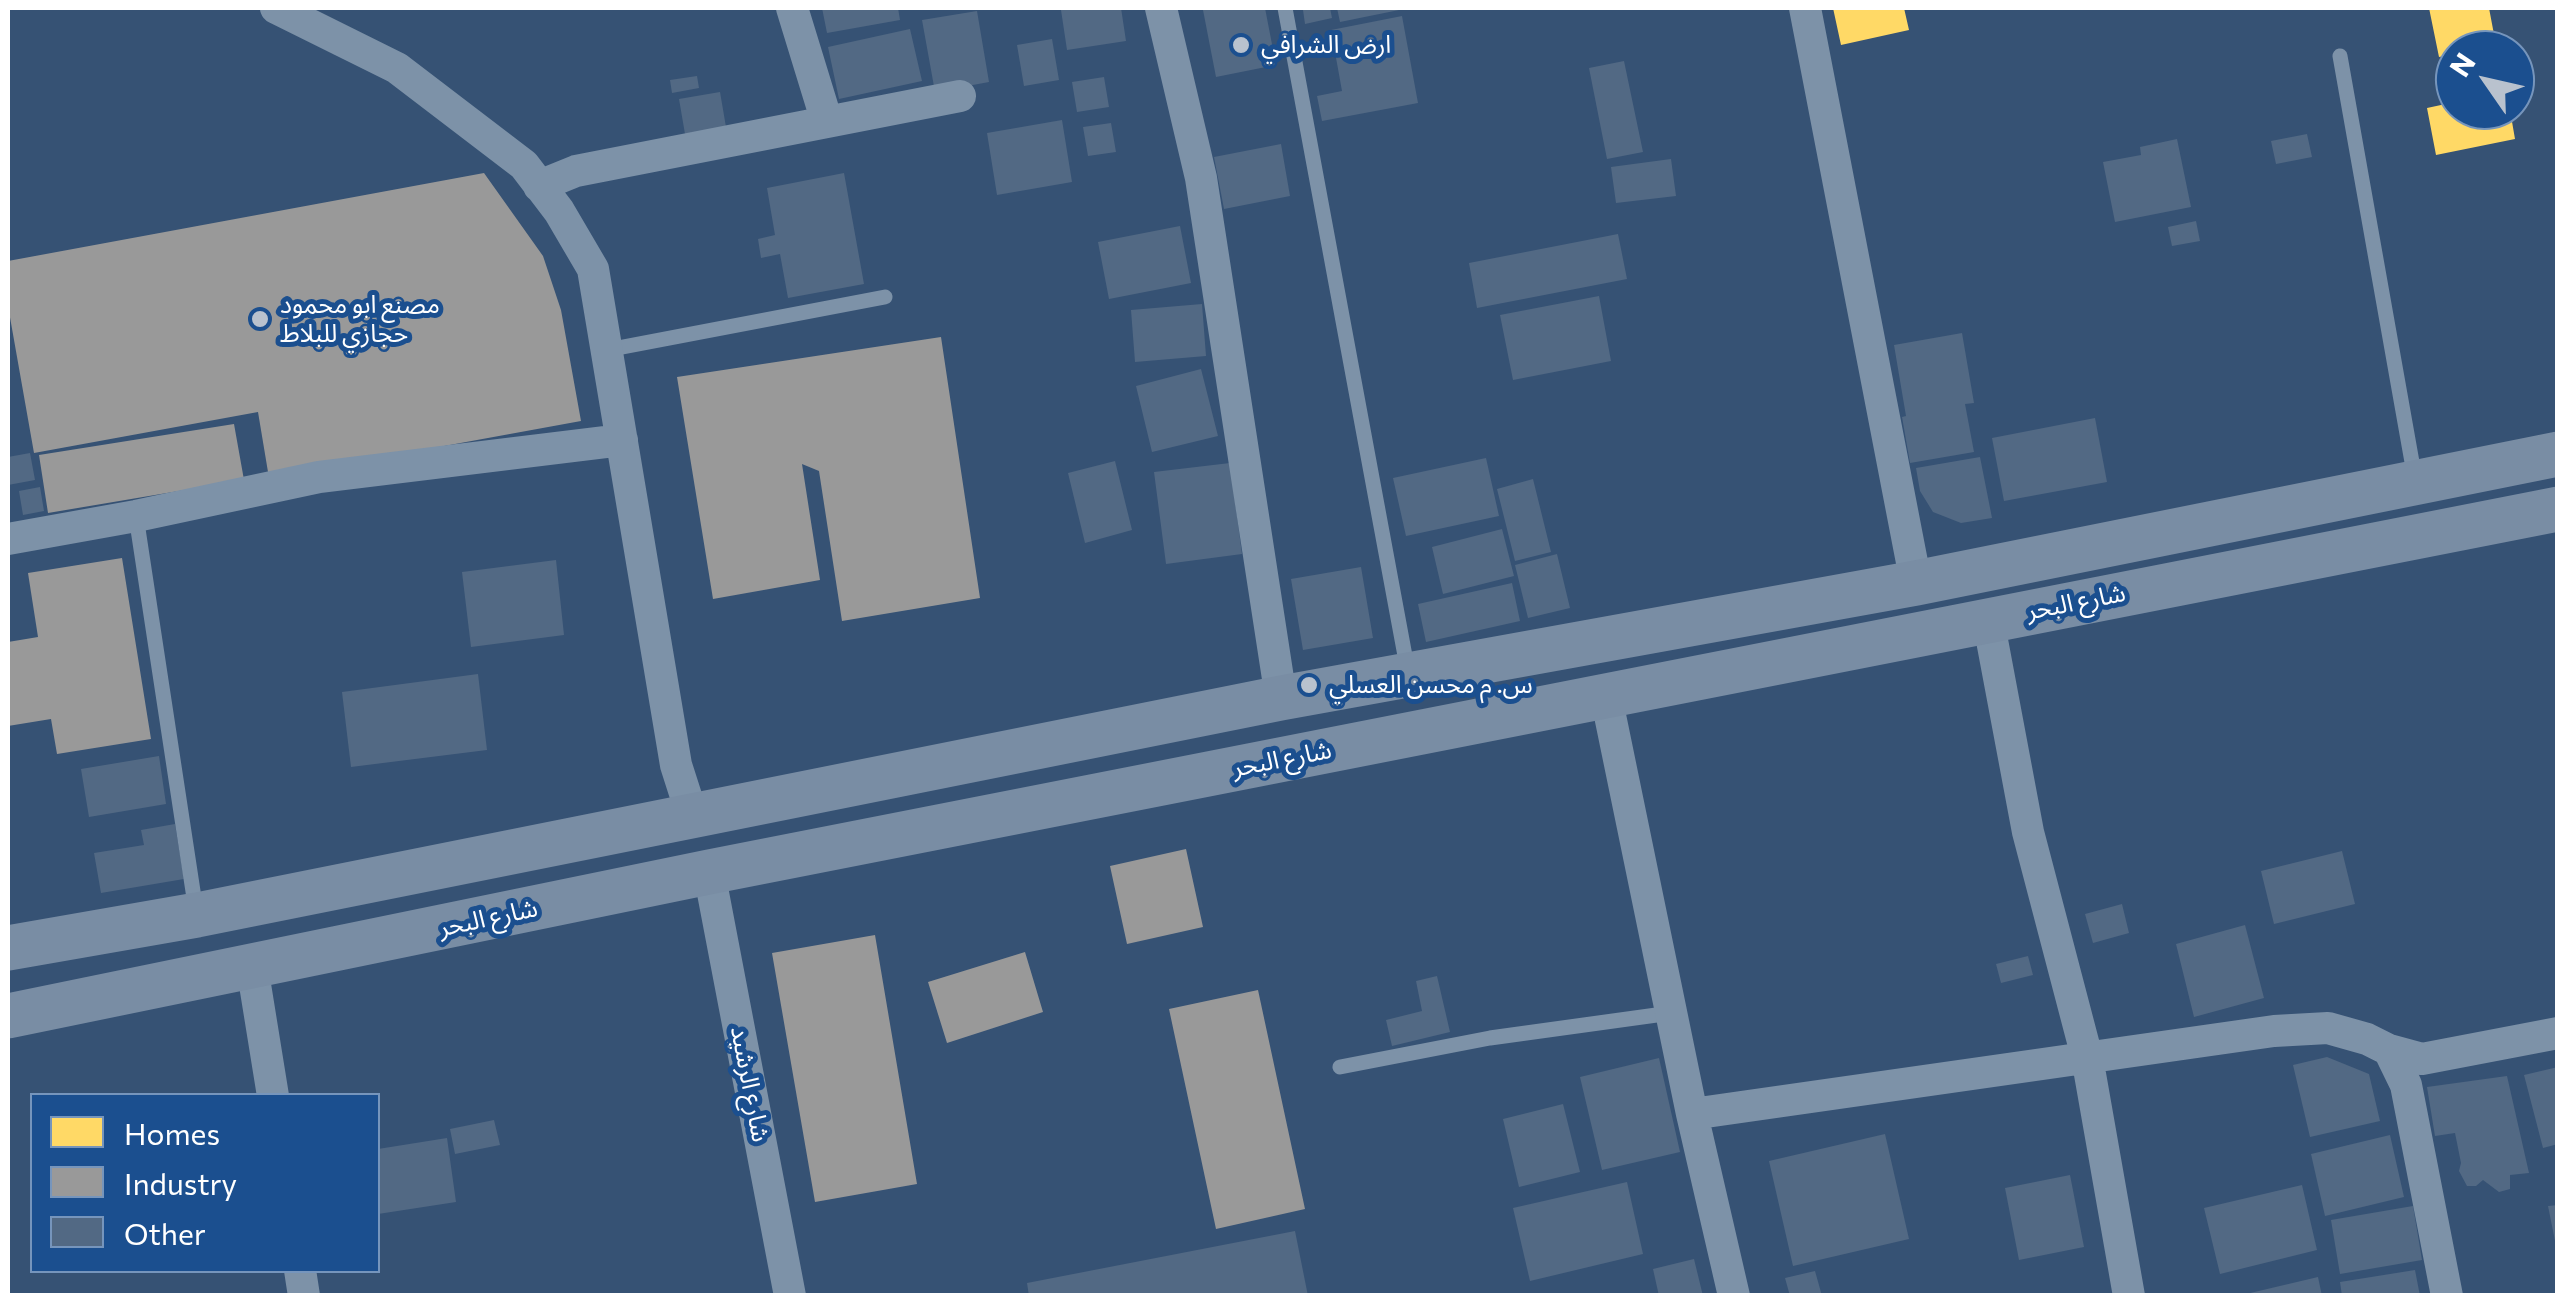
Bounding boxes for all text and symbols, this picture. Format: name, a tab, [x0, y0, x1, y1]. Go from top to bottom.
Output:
place label: ارض الشرافي	[1261, 30, 1391, 60]
north arrow	[2435, 30, 2535, 130]
marker: ارض الشرافي	[1230, 34, 1252, 56]
text: N	[2442, 46, 2482, 83]
place label: مصنع ابو محمود حجازي للبلاط	[280, 290, 440, 349]
marker: مصنع ابو محمود حجازي للبلاط	[249, 308, 271, 330]
street label: شارع البحر	[2024, 578, 2128, 626]
place label: س. م محسن العسلي	[1329, 670, 1533, 700]
marker: س. م محسن العسلي	[1298, 674, 1320, 696]
street label: شارع البحر	[1230, 735, 1334, 783]
street label: شارع البحر	[436, 893, 540, 943]
street label: شارع الرشيد	[724, 1024, 776, 1144]
legend	[30, 1093, 380, 1273]
text: Homes	[124, 1114, 220, 1151]
text: Industry	[124, 1164, 237, 1201]
text: Other	[124, 1214, 206, 1251]

